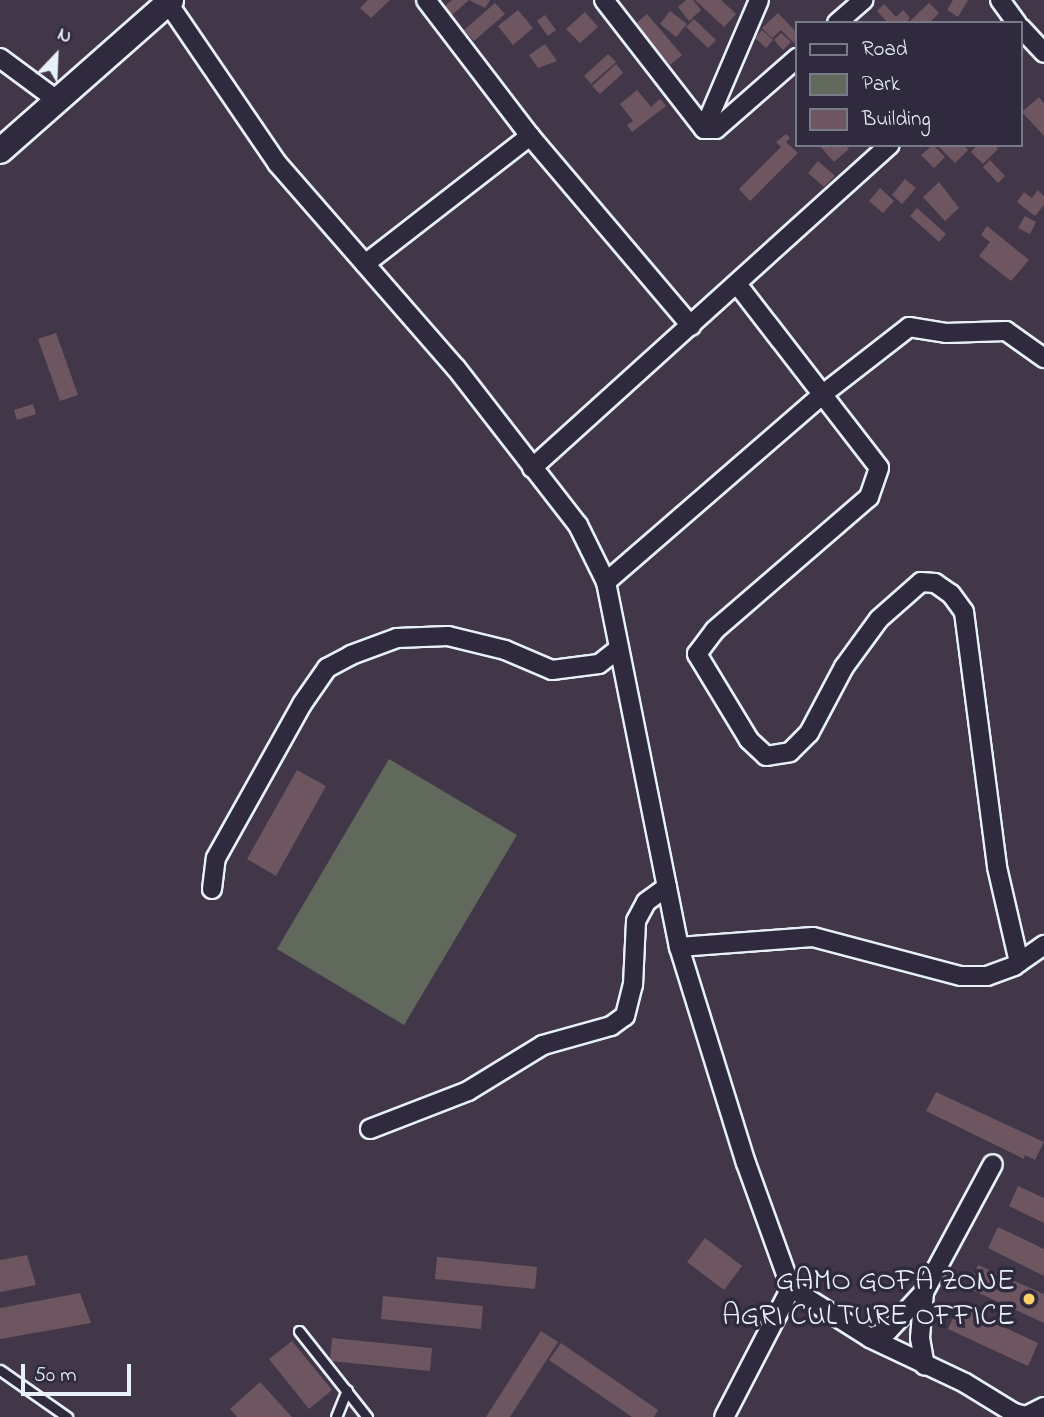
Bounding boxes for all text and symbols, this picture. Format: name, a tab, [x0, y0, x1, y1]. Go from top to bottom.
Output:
north arrow	[21, 21, 91, 91]
text: N	[53, 21, 76, 51]
legend	[796, 21, 1023, 147]
text: Road	[862, 35, 908, 65]
text: Park	[862, 70, 900, 100]
text: Building	[862, 105, 931, 135]
place label: GAMO GOFA ZONE AGRI CULTURE OFFICE	[722, 1264, 1015, 1334]
marker: GAMO GOFA ZONE AGRI CULTURE OFFICE	[1021, 1291, 1037, 1307]
scale bar	[24, 1350, 135, 1394]
text: 50 m	[34, 1361, 77, 1391]

